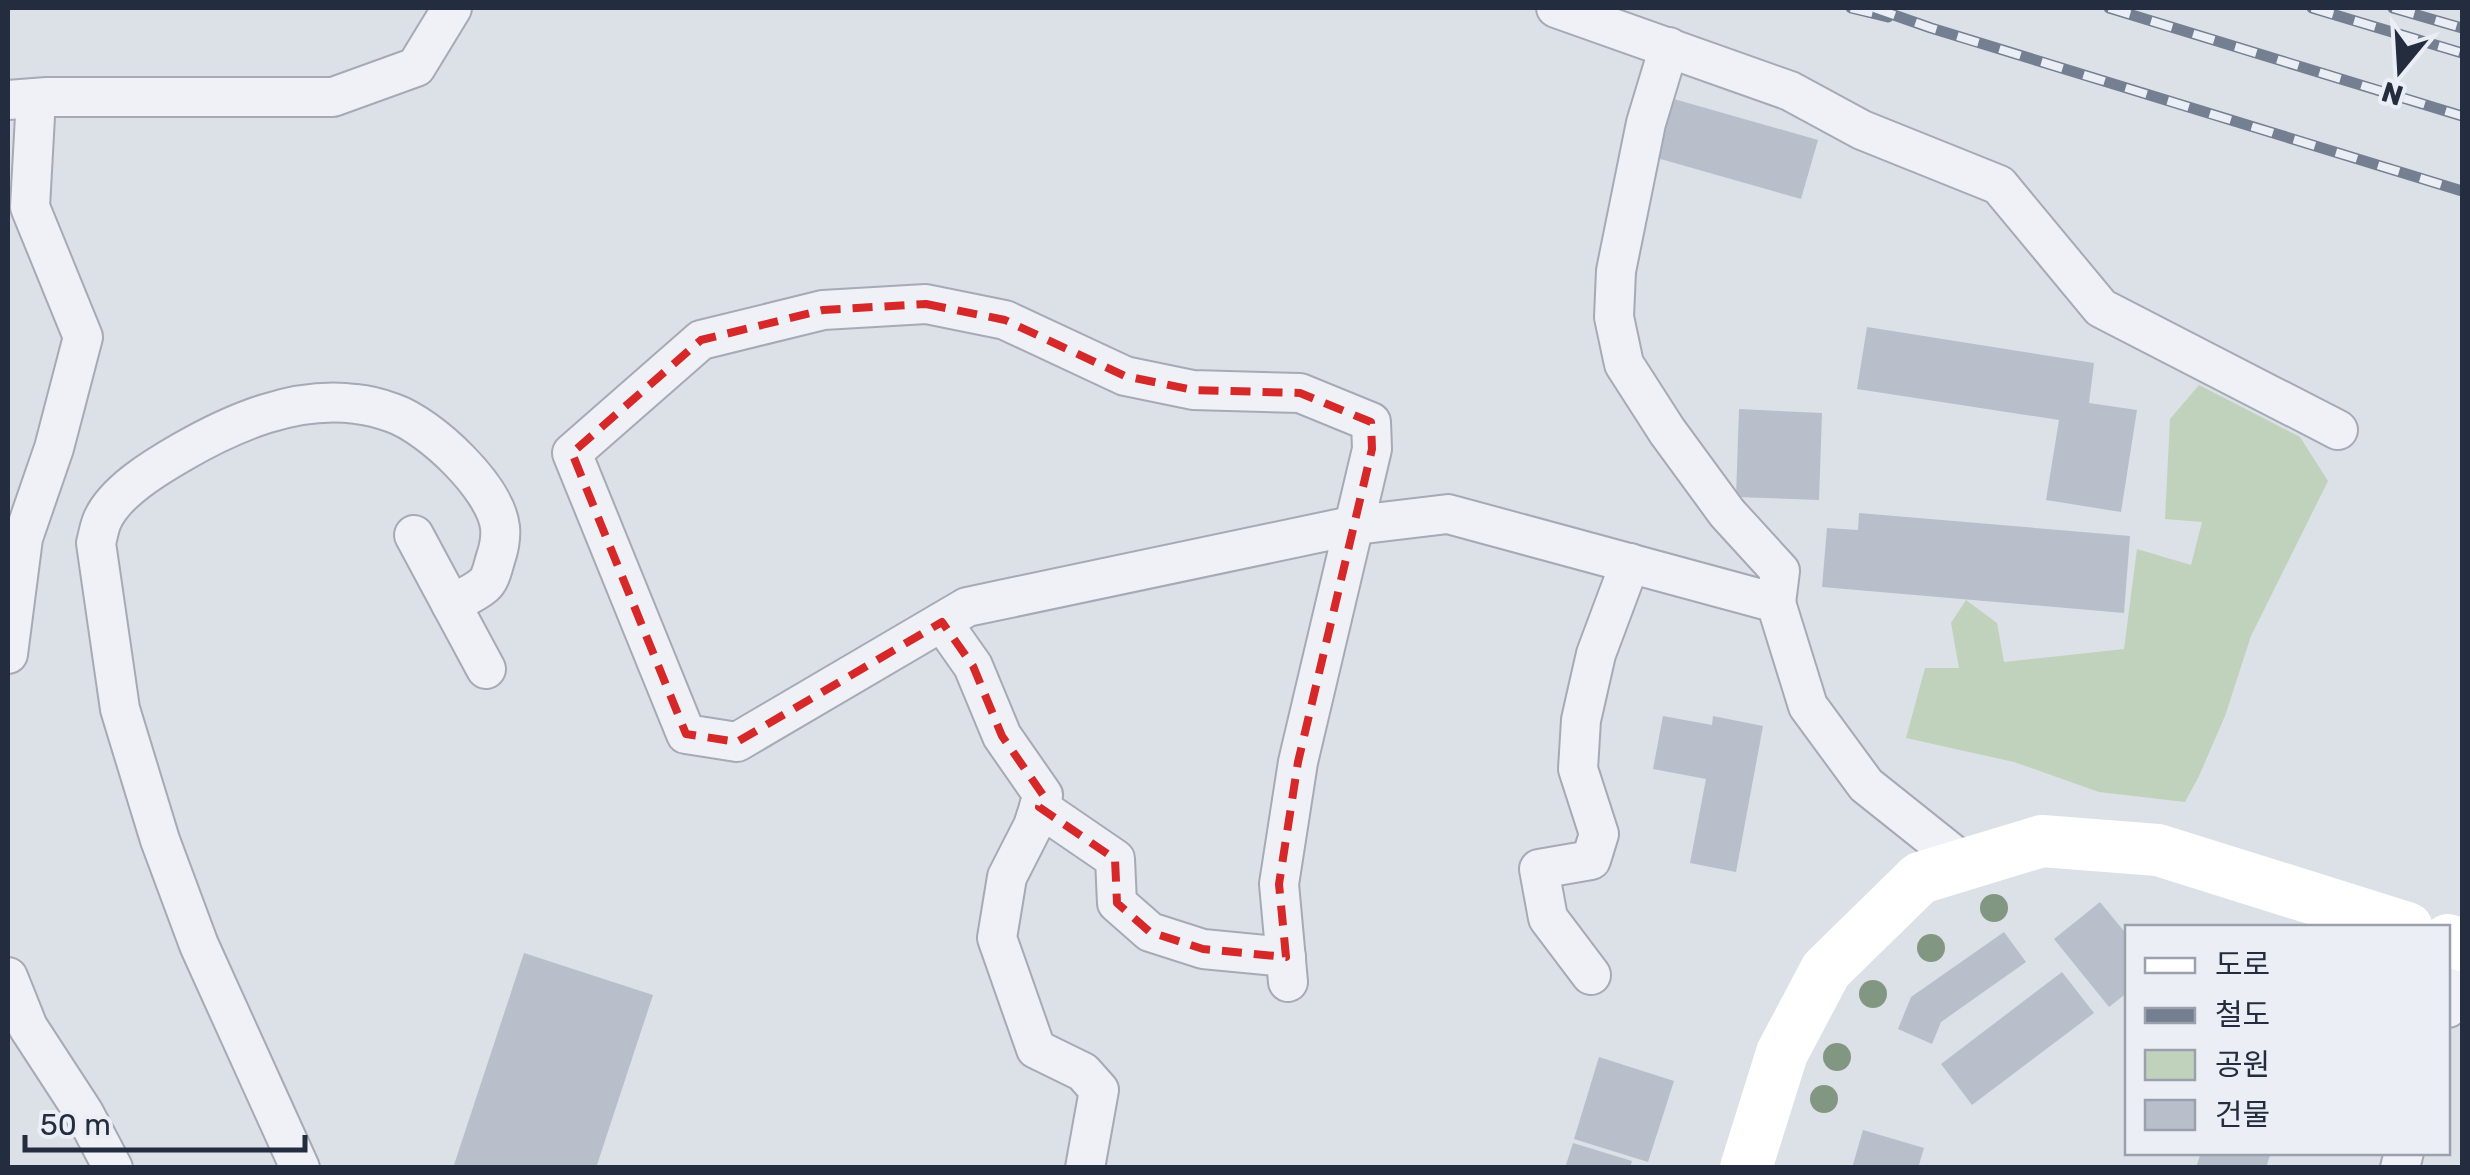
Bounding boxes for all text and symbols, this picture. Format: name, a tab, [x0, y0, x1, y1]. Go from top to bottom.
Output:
north arrow	[2350, 20, 2450, 120]
text: N	[2378, 74, 2407, 112]
legend	[2125, 925, 2450, 1155]
text: 도로	[2215, 947, 2270, 983]
text: 철도	[2215, 997, 2270, 1033]
text: 공원	[2215, 1047, 2270, 1083]
scale bar	[25, 1090, 305, 1152]
text: 건물	[2215, 1097, 2270, 1133]
text: 50 m	[40, 1107, 111, 1143]

